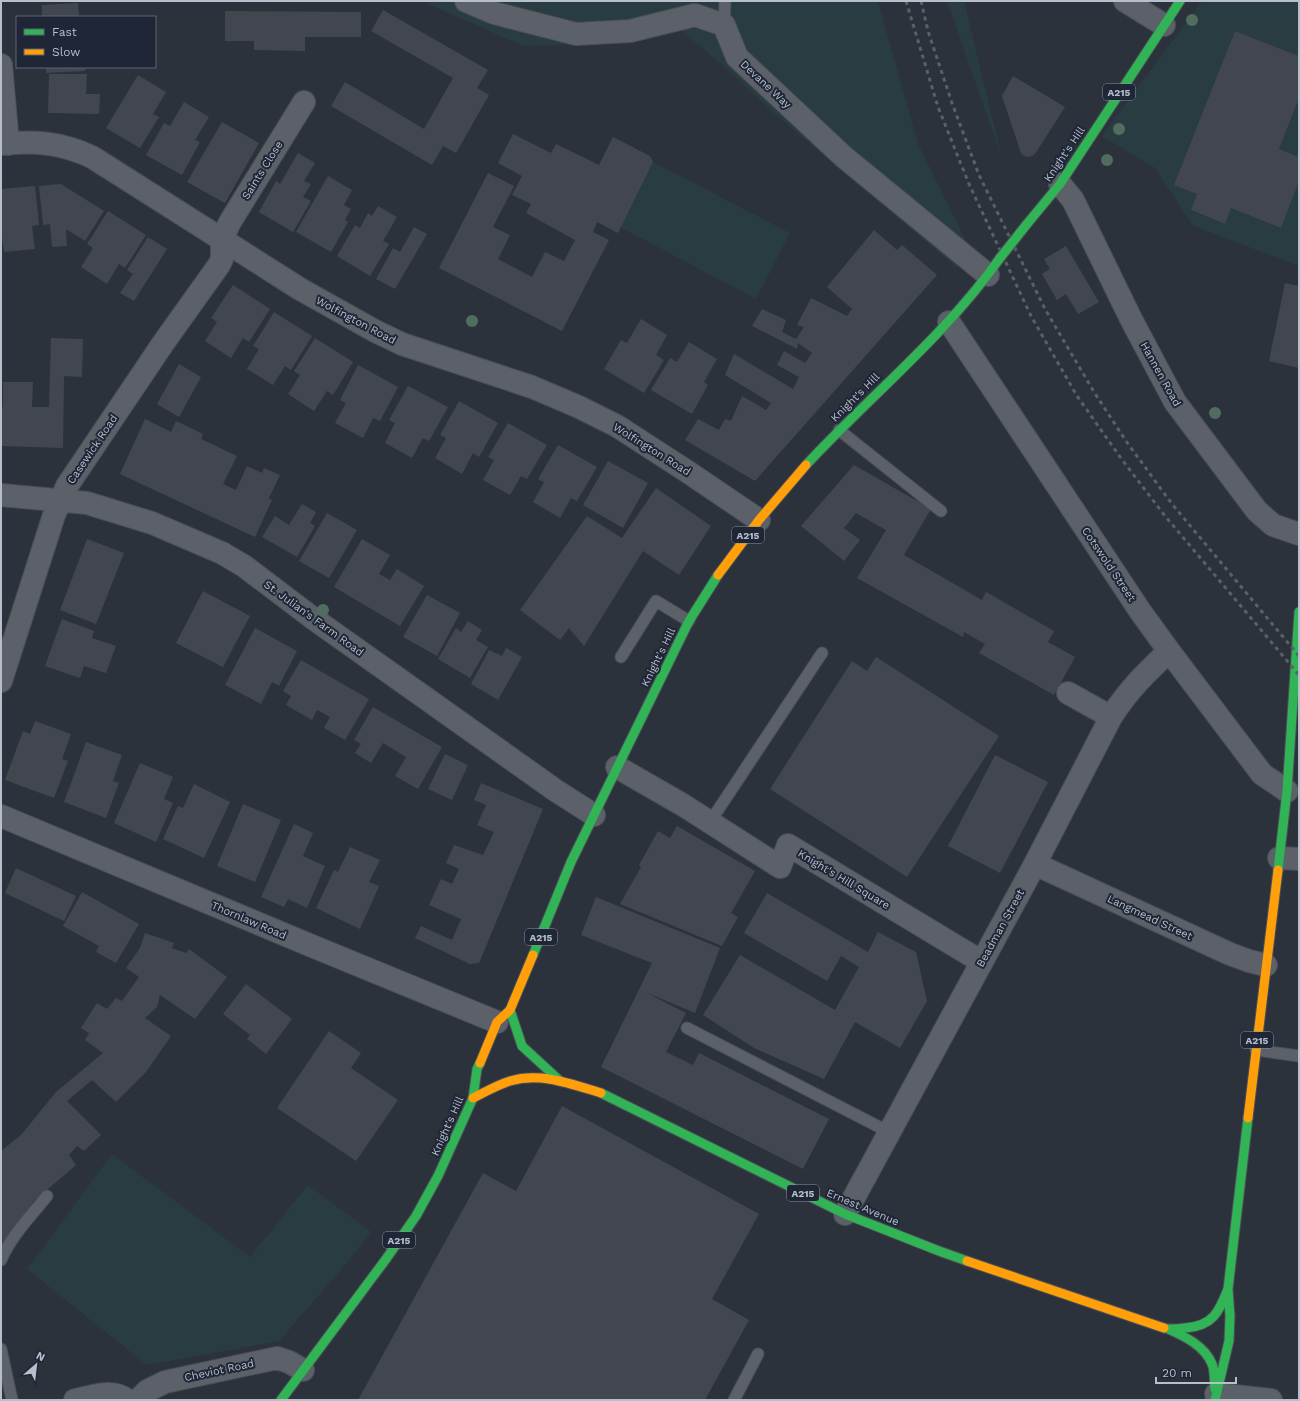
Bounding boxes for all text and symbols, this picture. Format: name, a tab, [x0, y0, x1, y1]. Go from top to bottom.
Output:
legend	[16, 16, 156, 68]
text: Fast	[52, 25, 77, 39]
text: Slow	[52, 45, 80, 59]
street label: Devane Way	[738, 58, 794, 111]
road number: A215	[1103, 84, 1135, 100]
street label: Knight's Hill	[1041, 124, 1088, 184]
street label: Saints Close	[239, 139, 286, 202]
street label: Wolfington Road	[314, 294, 398, 347]
street label: Hannen Road	[1138, 340, 1184, 409]
street label: Knight's Hill	[828, 370, 883, 425]
street label: Casewick Road	[64, 412, 120, 486]
street label: Wolfington Road	[611, 420, 693, 478]
street label: Cotswold Street	[1079, 525, 1138, 604]
road number: A215	[732, 527, 764, 543]
street label: St. Julian's Farm Road	[261, 578, 366, 659]
street label: Knight's Hill	[639, 625, 679, 689]
street label: Knight's Hill Square	[795, 847, 892, 912]
street label: Beadman Street	[974, 887, 1027, 969]
street label: Langmead Street	[1105, 892, 1195, 943]
street label: Thornlaw Road	[209, 899, 288, 942]
road number: A215	[525, 929, 557, 945]
road number: A215	[1241, 1032, 1273, 1048]
street label: Knight's Hill	[429, 1094, 467, 1158]
road number: A215	[787, 1185, 819, 1201]
street label: Ernest Avenue	[825, 1186, 901, 1229]
road number: A215	[383, 1232, 415, 1248]
north arrow	[16, 1345, 56, 1385]
text: N	[34, 1349, 47, 1364]
street label: Cheviot Road	[183, 1357, 255, 1384]
scale bar	[1156, 1359, 1236, 1385]
text: 20 m	[1162, 1366, 1192, 1380]

